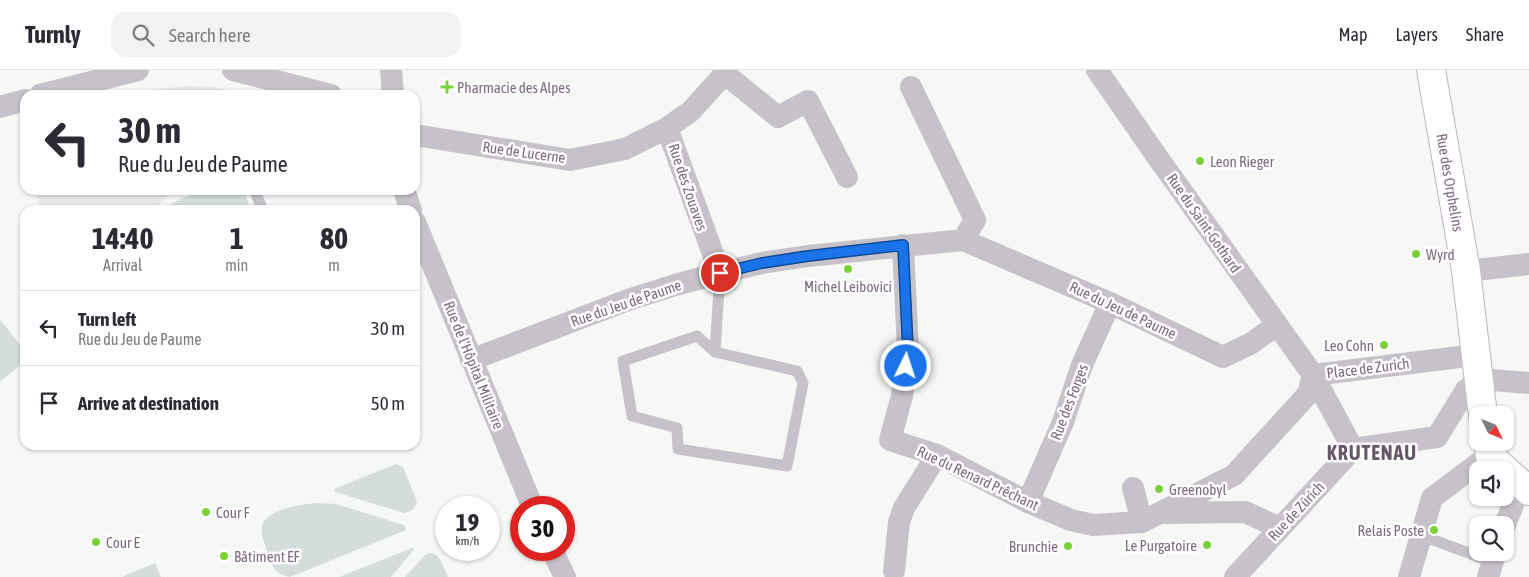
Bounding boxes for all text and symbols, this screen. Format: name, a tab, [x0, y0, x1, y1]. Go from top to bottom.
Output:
search box	[111, 12, 461, 57]
text: Turnly	[25, 21, 81, 48]
icon: search	[129, 21, 157, 49]
text: Search here	[169, 24, 251, 46]
text: Map	[1338, 24, 1367, 45]
text: Layers	[1395, 24, 1438, 45]
text: Share	[1466, 24, 1504, 45]
place label: Pharmacie des Alpes	[457, 79, 570, 96]
marker: Pharmacie des Alpes	[441, 81, 453, 93]
icon: left	[35, 110, 100, 175]
text: 30 m	[118, 110, 181, 150]
street label: Rue des Orphelins	[1434, 132, 1467, 233]
street label: Rue de Lucerne	[481, 138, 567, 166]
street label: Rue des Zouaves	[665, 141, 711, 233]
text: Rue du Jeu de Paume	[118, 151, 288, 177]
place label: Leon Rieger	[1210, 153, 1275, 170]
marker: Leon Rieger	[1194, 155, 1206, 167]
street label: Rue du Saint-Gothard	[1163, 170, 1245, 276]
text: 14:40	[92, 221, 154, 255]
text: 1	[230, 221, 244, 255]
text: 80	[320, 221, 348, 255]
place label: Wyrd	[1426, 246, 1455, 263]
marker: Wyrd	[1410, 248, 1422, 260]
pin	[699, 252, 741, 294]
text: Arrival	[103, 256, 142, 274]
text: min	[225, 256, 248, 274]
text: m	[328, 256, 340, 274]
icon: arrive	[706, 259, 734, 287]
marker: Michel Leibovici	[842, 263, 854, 275]
street label: Rue du Jeu de Paume	[568, 276, 684, 330]
place label: Michel Leibovici	[804, 278, 892, 295]
street label: Rue du Jeu de Paume	[1067, 278, 1179, 342]
street label: Rue de l'Hôpital Militaire	[441, 298, 508, 432]
text: Turn left	[78, 308, 136, 330]
icon: left	[35, 314, 63, 342]
text: 30 m	[371, 317, 405, 339]
text: Rue du Jeu de Paume	[78, 330, 202, 348]
place label: Leo Cohn	[1324, 337, 1374, 354]
position arrow	[879, 339, 931, 391]
marker: Leo Cohn	[1378, 339, 1390, 351]
street label: Place de Zurich	[1326, 354, 1410, 382]
street label: Rue des Forges	[1047, 362, 1091, 442]
icon: arrive	[35, 389, 63, 417]
text: Arrive at destination	[78, 392, 219, 414]
text: 50 m	[371, 392, 405, 414]
north arrow	[1469, 406, 1514, 451]
map controls	[1469, 406, 1514, 561]
district label: KRUTENAU	[1327, 441, 1417, 464]
street label: Rue du Renard Prêchant	[915, 442, 1041, 514]
button: sound	[1469, 461, 1514, 506]
street label: Rue de Zürich	[1264, 478, 1328, 544]
place label: Greenobyl	[1169, 481, 1226, 498]
marker: Greenobyl	[1153, 483, 1165, 495]
speed limit sign: 30	[510, 496, 575, 561]
place label: Cour F	[216, 504, 250, 521]
marker: Cour F	[200, 506, 212, 518]
text: 19	[456, 508, 479, 536]
button: search	[1469, 516, 1514, 561]
place label: Relais Poste	[1357, 522, 1424, 539]
marker: Relais Poste	[1428, 524, 1440, 536]
place label: Cour E	[106, 534, 141, 551]
text: km/h	[456, 534, 479, 548]
marker: Cour E	[90, 536, 102, 548]
place label: Le Purgatoire	[1125, 537, 1197, 554]
place label: Brunchie	[1009, 538, 1058, 555]
marker: Le Purgatoire	[1201, 539, 1213, 551]
marker: Brunchie	[1062, 540, 1074, 552]
place label: Bâtiment EF	[234, 548, 300, 565]
marker: Bâtiment EF	[218, 550, 230, 562]

